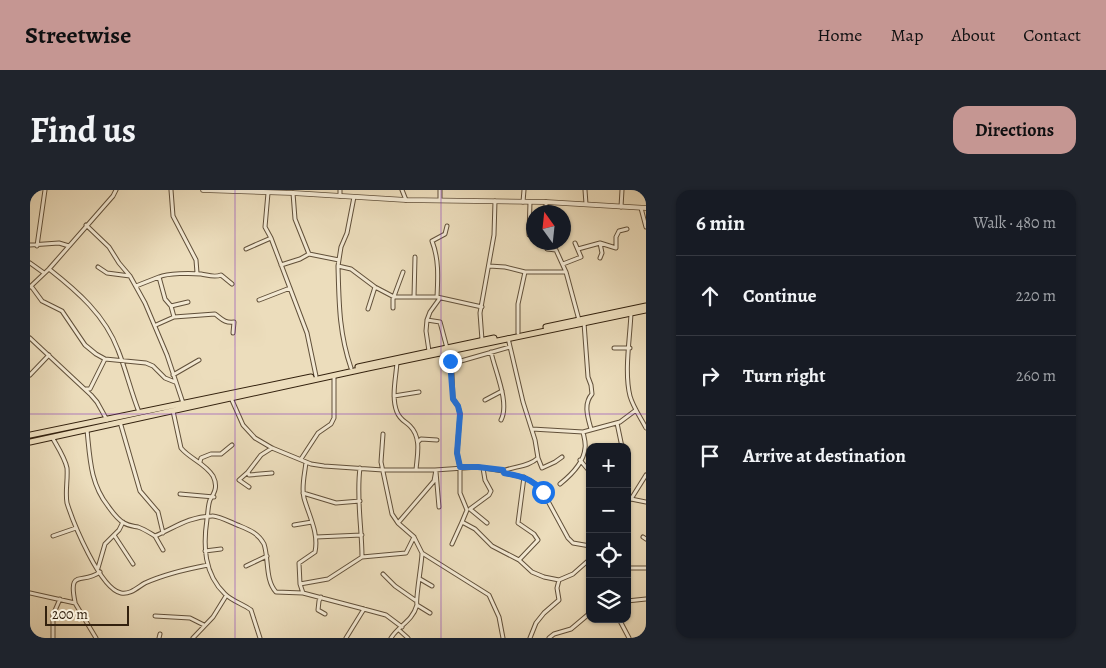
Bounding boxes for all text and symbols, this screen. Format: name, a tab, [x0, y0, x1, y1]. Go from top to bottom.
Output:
text: Streetwise	[25, 19, 131, 51]
text: Home	[817, 23, 862, 47]
text: Map	[890, 23, 923, 47]
text: About	[951, 23, 995, 47]
text: Contact	[1023, 23, 1081, 47]
text: Find us	[30, 106, 136, 154]
button: Directions	[953, 106, 1076, 154]
north arrow	[526, 205, 571, 250]
text: 6 min	[696, 209, 745, 237]
text: Walk · 480 m	[974, 212, 1056, 234]
icon: ahead	[696, 282, 724, 310]
text: Continue	[743, 283, 817, 309]
text: 220 m	[1016, 285, 1056, 307]
route end	[439, 350, 462, 373]
icon: right	[696, 362, 724, 390]
text: Turn right	[743, 363, 825, 389]
text: 260 m	[1016, 365, 1056, 387]
icon: arrive	[696, 442, 724, 470]
map controls	[586, 443, 631, 623]
button: +	[586, 443, 631, 488]
text: Arrive at destination	[743, 443, 906, 469]
route start	[532, 481, 555, 504]
button: −	[586, 488, 631, 533]
button: locate	[586, 533, 631, 578]
button: layers	[586, 578, 631, 623]
scale bar	[45, 603, 129, 626]
text: 200 m	[52, 605, 88, 624]

